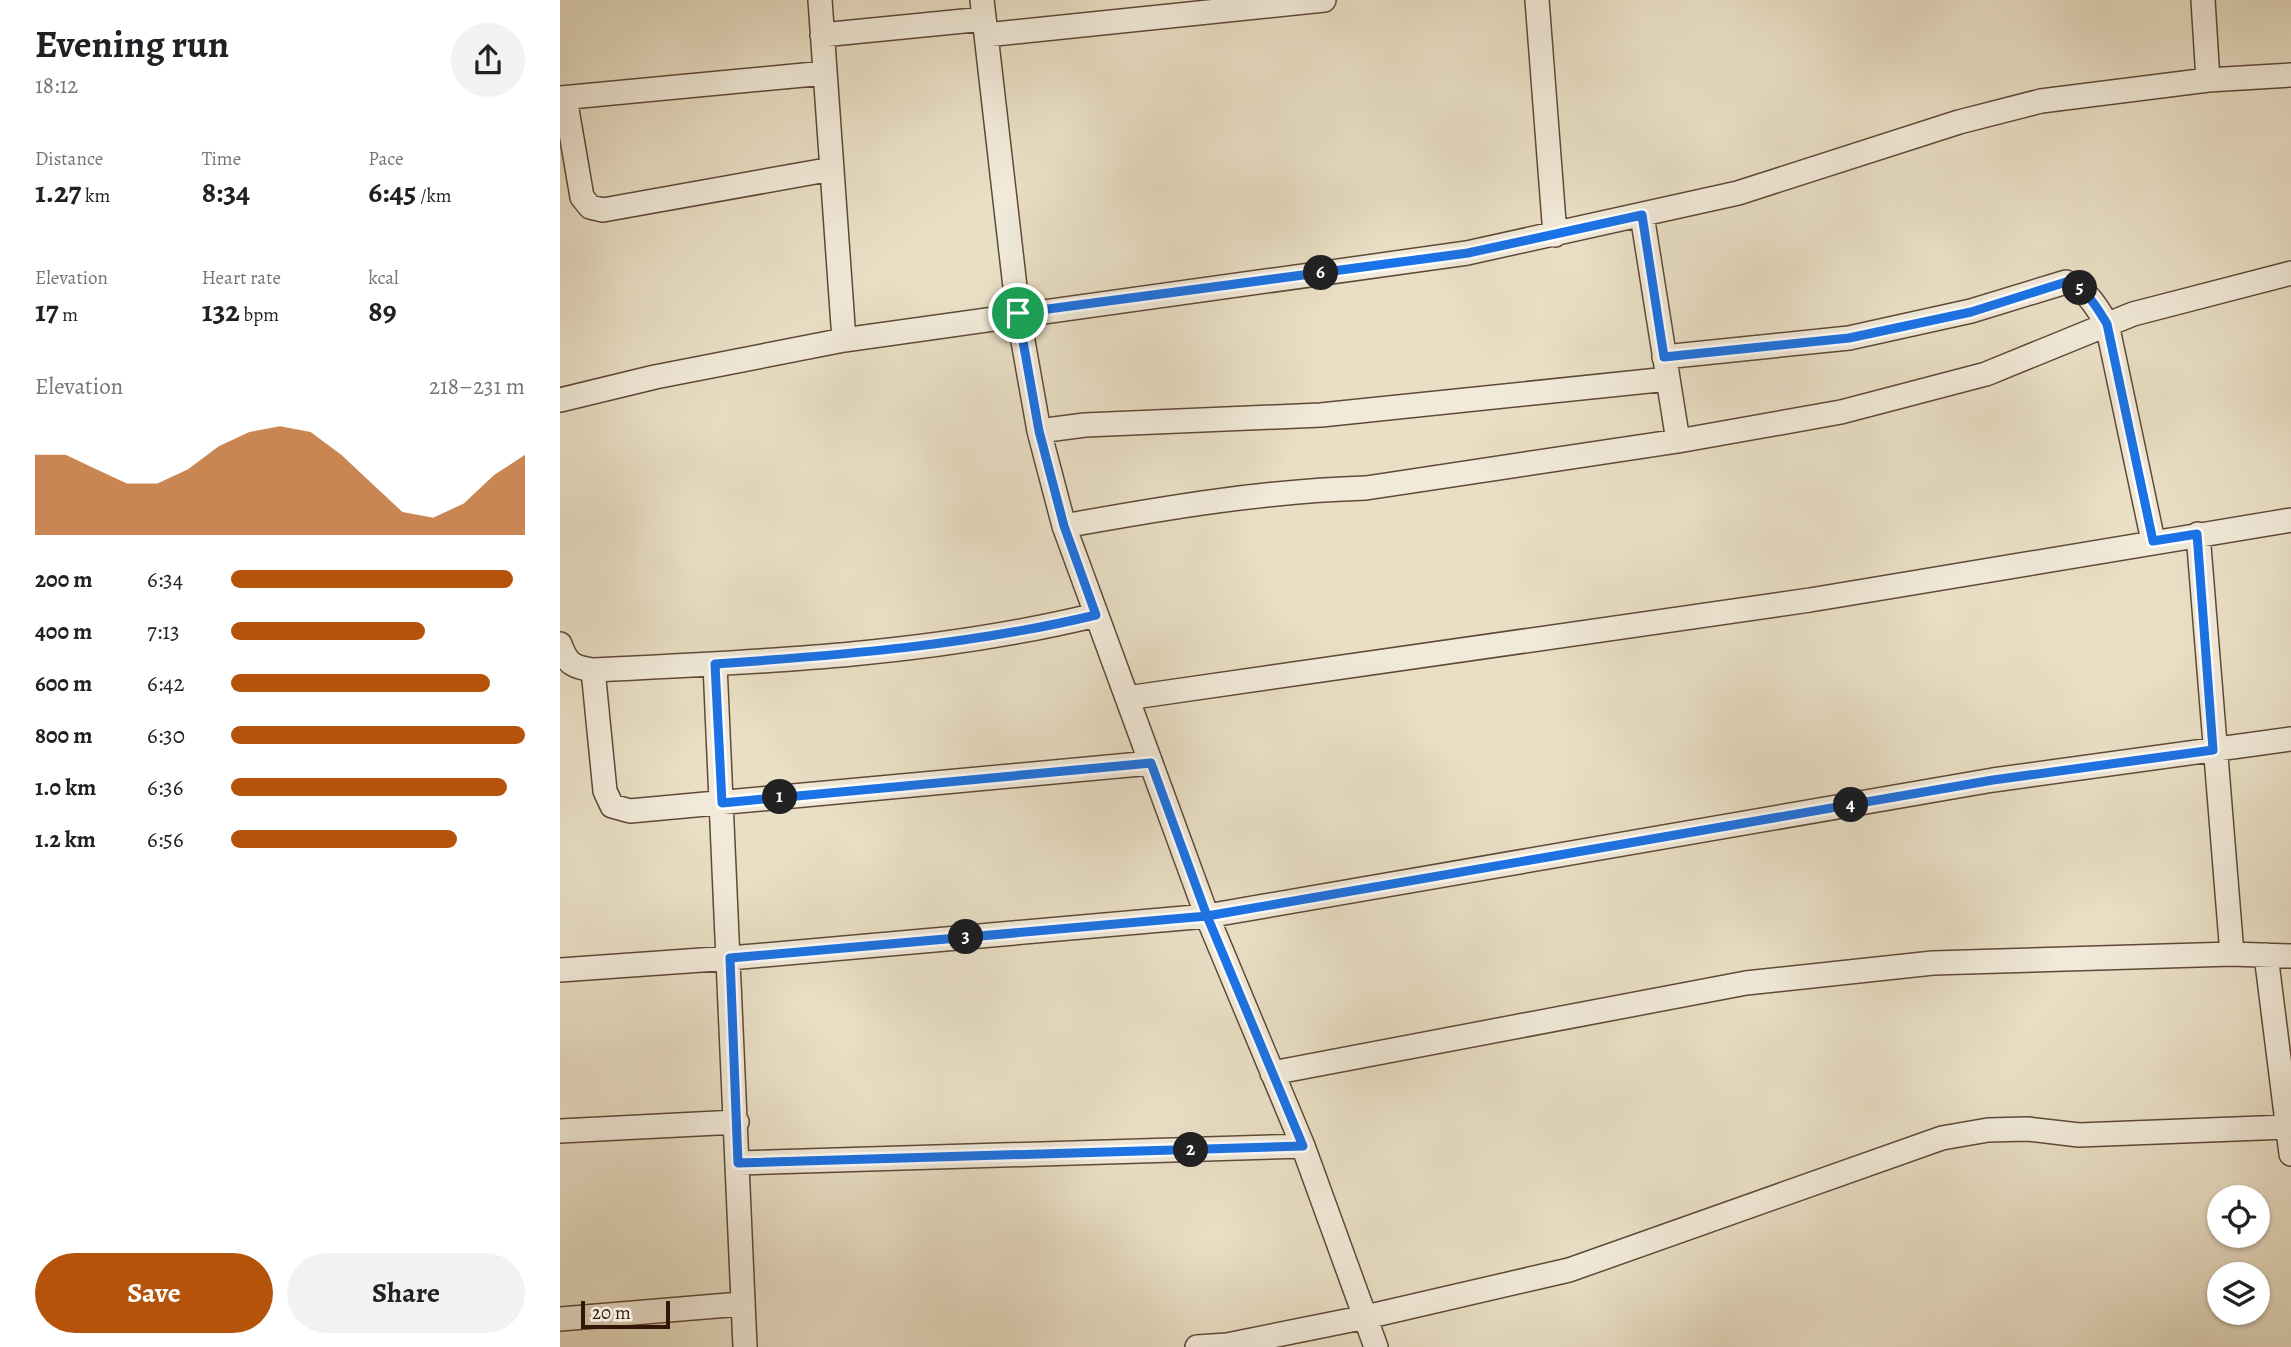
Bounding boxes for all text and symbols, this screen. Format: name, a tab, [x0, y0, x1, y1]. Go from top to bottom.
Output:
text: Evening run	[35, 18, 229, 70]
button: share	[451, 23, 525, 97]
text: 18:12	[35, 70, 78, 101]
text: Distance	[35, 146, 103, 172]
text: Time	[202, 146, 241, 172]
text: Pace	[368, 146, 404, 172]
text: 1.27	[35, 172, 81, 212]
text: 8:34	[202, 172, 250, 212]
text: 6:45	[368, 172, 416, 212]
text: km	[81, 183, 110, 209]
text: /km	[416, 183, 452, 209]
pin: 6	[1304, 256, 1338, 290]
text: 6	[1316, 259, 1325, 285]
text: Elevation	[35, 265, 108, 291]
text: Heart rate	[202, 265, 281, 291]
text: kcal	[368, 265, 399, 291]
pin: 5	[2062, 270, 2098, 306]
text: 5	[2075, 274, 2084, 300]
pin	[988, 283, 1048, 343]
text: 17	[35, 291, 59, 331]
text: 132	[202, 291, 240, 331]
text: 89	[368, 291, 397, 331]
icon: arrive	[999, 294, 1037, 332]
text: m	[59, 302, 78, 328]
text: bpm	[240, 302, 279, 328]
text: Elevation	[35, 371, 123, 402]
text: 218–231 m	[429, 371, 525, 402]
text: 200 m	[35, 564, 93, 595]
text: 6:34	[147, 564, 183, 595]
text: 400 m	[35, 616, 92, 647]
text: 7:13	[147, 616, 180, 647]
text: 600 m	[35, 668, 92, 699]
text: 6:42	[147, 668, 184, 699]
text: 800 m	[35, 720, 92, 751]
text: 6:30	[147, 720, 185, 751]
text: 1.0 km	[35, 772, 96, 803]
text: 6:36	[147, 772, 183, 803]
pin: 1	[762, 780, 798, 814]
text: 1	[776, 783, 783, 809]
pin: 4	[1834, 788, 1868, 822]
text: 4	[1846, 791, 1855, 817]
text: 1.2 km	[35, 824, 96, 855]
text: 6:56	[147, 824, 184, 855]
pin: 3	[948, 920, 984, 954]
text: 3	[961, 923, 970, 949]
pin: 2	[1174, 1132, 1208, 1168]
text: 2	[1186, 1136, 1195, 1162]
map controls	[2207, 1185, 2270, 1325]
button: locate	[2207, 1185, 2270, 1248]
button: Save	[35, 1253, 273, 1333]
button: Share	[287, 1253, 525, 1333]
button: layers	[2207, 1262, 2270, 1325]
scale bar	[581, 1298, 670, 1330]
text: 20 m	[592, 1300, 631, 1326]

